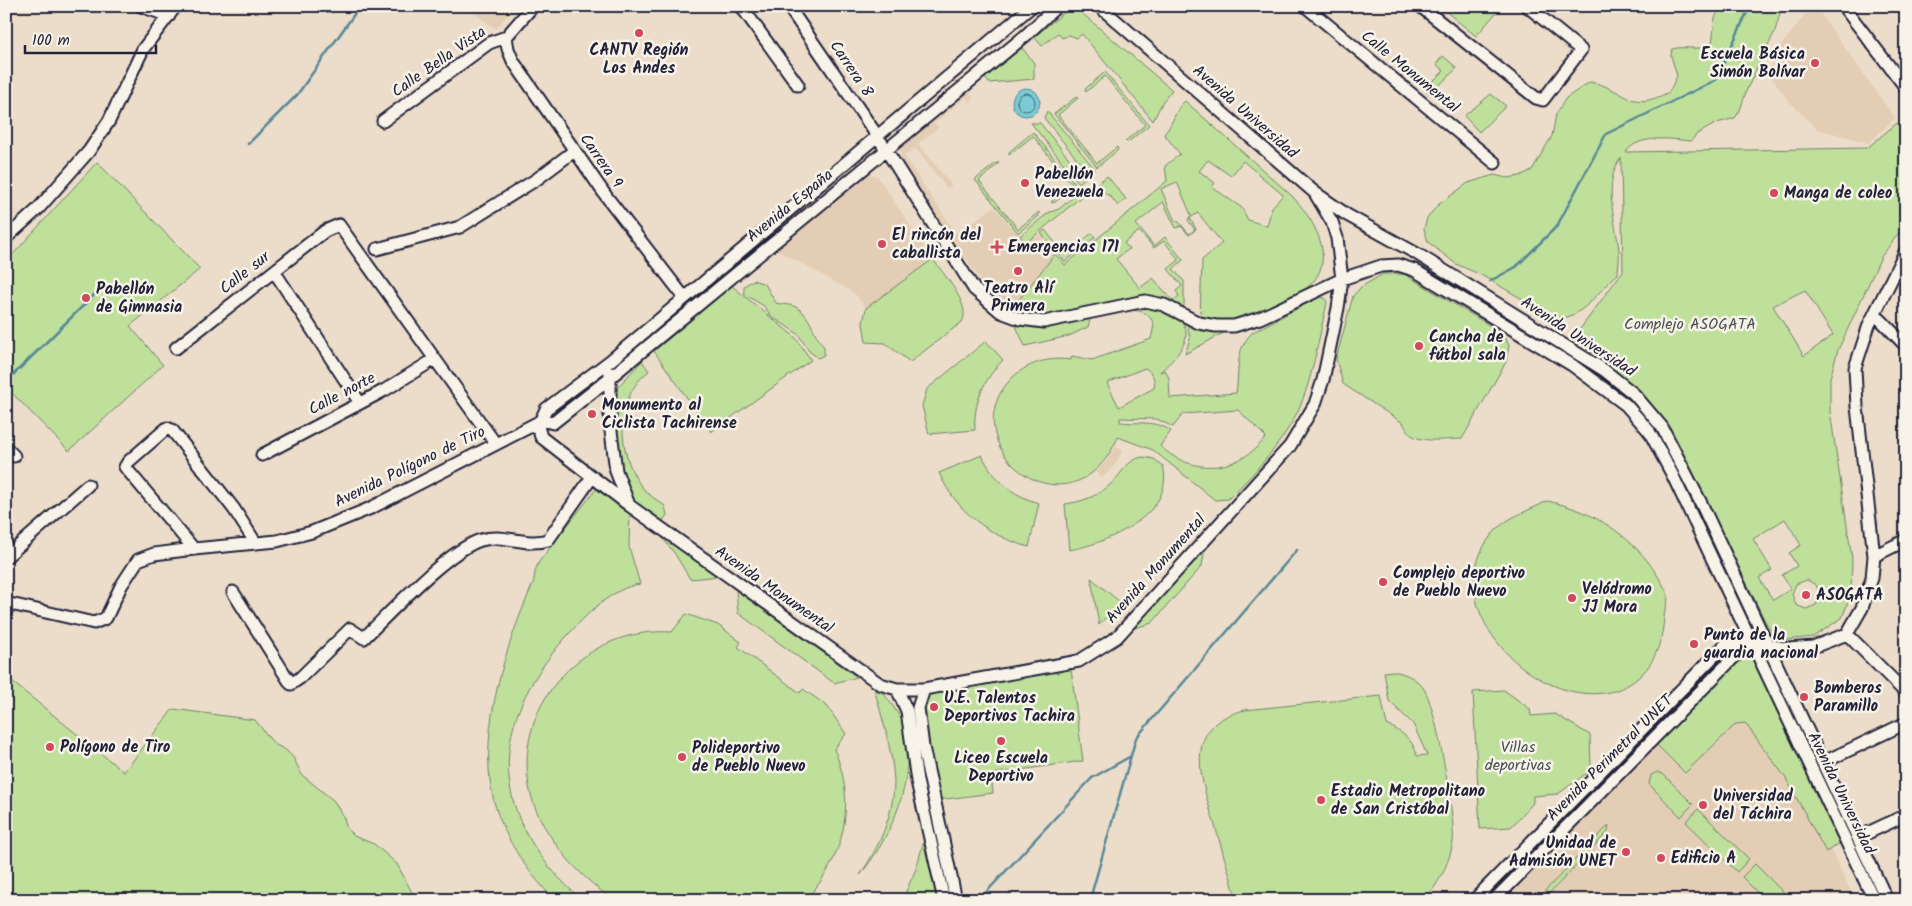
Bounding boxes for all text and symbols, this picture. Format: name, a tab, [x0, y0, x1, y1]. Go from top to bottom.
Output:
street label: Calle Bella Vista	[387, 20, 491, 104]
scale bar	[25, 22, 156, 54]
street label: Calle Monumental	[1355, 24, 1465, 120]
marker: CANTV Región Los Andes	[633, 27, 645, 39]
text: 100 m	[32, 29, 70, 53]
street label: Carrera 8	[823, 36, 879, 103]
place label: CANTV Región Los Andes	[590, 38, 689, 81]
place label: Escuela Básica Simón Bolívar	[1701, 42, 1806, 85]
marker: Escuela Básica Simón Bolívar	[1809, 57, 1821, 69]
street label: Avenida Universidad	[1187, 59, 1304, 166]
street label: Carrera 9	[573, 128, 629, 194]
place label: Pabellón Venezuela	[1035, 162, 1104, 205]
street label: Avenida España	[741, 163, 839, 249]
marker: Pabellón Venezuela	[1019, 177, 1031, 189]
place label: Manga de coleo	[1784, 181, 1892, 206]
marker: Manga de coleo	[1768, 187, 1780, 199]
place label: El rincón del caballista	[892, 223, 982, 266]
place label: Emergencias 171	[1008, 235, 1119, 260]
marker: El rincón del caballista	[876, 238, 888, 250]
marker: Emergencias 171	[990, 240, 1004, 254]
street label: Calle sur	[214, 244, 277, 301]
marker: Teatro Alí Primera	[1012, 265, 1024, 277]
place label: Teatro Alí Primera	[983, 276, 1056, 319]
place label: Pabellón de Gimnasia	[96, 277, 182, 320]
street label: Avenida Universidad	[1515, 290, 1642, 384]
marker: Pabellón de Gimnasia	[80, 292, 92, 304]
park label: Complejo ASOGATA	[1624, 312, 1756, 337]
place label: Cancha de fútbol sala	[1429, 325, 1506, 368]
marker: Cancha de fútbol sala	[1413, 340, 1425, 352]
street label: Calle norte	[304, 366, 380, 422]
place label: Monumento al Ciclista Tachirense	[602, 393, 737, 436]
marker: Monumento al Ciclista Tachirense	[586, 408, 598, 420]
street label: Avenida Polígono de Tiro	[330, 420, 490, 514]
street label: Avenida Monumental	[1100, 509, 1212, 629]
street label: Avenida Monumental	[709, 540, 839, 640]
place label: Complejo deportivo de Pueblo Nuevo	[1393, 561, 1525, 604]
marker: Complejo deportivo de Pueblo Nuevo	[1377, 576, 1389, 588]
place label: Velódromo JJ Mora	[1582, 577, 1652, 620]
place label: ASOGATA	[1816, 583, 1883, 608]
marker: ASOGATA	[1800, 589, 1812, 601]
marker: Velódromo JJ Mora	[1566, 592, 1578, 604]
place label: Punto de la guardia nacional	[1703, 623, 1819, 666]
marker: Punto de la guardia nacional	[1688, 638, 1700, 650]
place label: Bomberos Paramillo	[1814, 676, 1882, 719]
place label: U.E. Talentos Deportivos Tachira	[944, 686, 1075, 729]
street label: Avenida Perimetral UNET	[1541, 688, 1680, 827]
marker: Bomberos Paramillo	[1798, 691, 1810, 703]
marker: U.E. Talentos Deportivos Tachira	[928, 701, 940, 713]
street label: Avenida Universidad	[1801, 728, 1882, 859]
place label: Polígono de Tiro	[60, 735, 170, 760]
marker: Liceo Escuela Deportivo	[995, 735, 1007, 747]
park label: Villas deportivas	[1485, 735, 1551, 778]
place label: Polideportivo de Pueblo Nuevo	[692, 736, 805, 779]
marker: Polígono de Tiro	[44, 741, 56, 753]
place label: Liceo Escuela Deportivo	[954, 746, 1048, 789]
marker: Polideportivo de Pueblo Nuevo	[676, 751, 688, 763]
place label: Estadio Metropolitano de San Cristóbal	[1331, 779, 1485, 822]
place label: Universidad del Táchira	[1713, 784, 1793, 827]
marker: Estadio Metropolitano de San Cristóbal	[1315, 794, 1327, 806]
marker: Universidad del Táchira	[1697, 799, 1709, 811]
place label: Unidad de Admisión UNET	[1509, 831, 1617, 874]
marker: Unidad de Admisión UNET	[1620, 846, 1632, 858]
place label: Edificio A	[1671, 846, 1736, 871]
marker: Edificio A	[1655, 852, 1667, 864]

